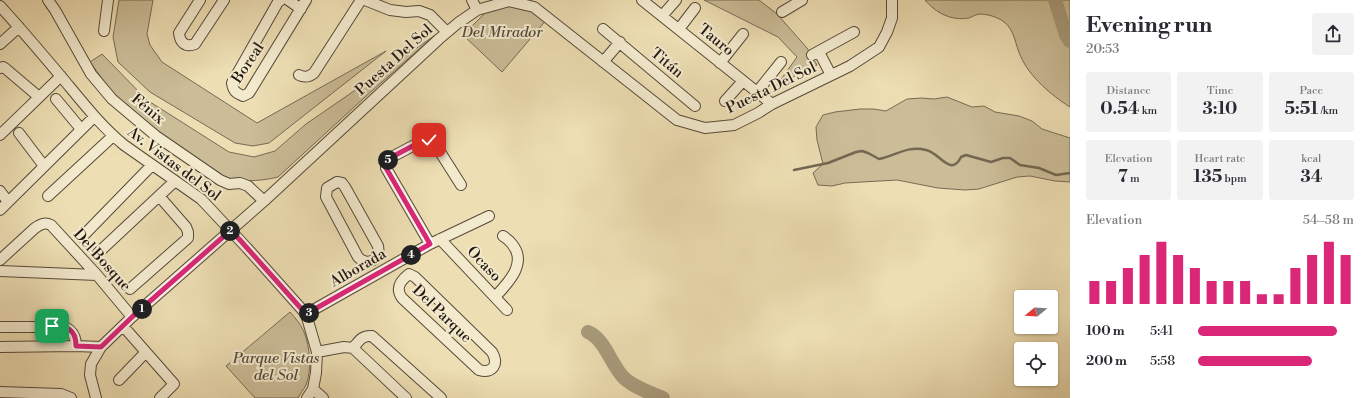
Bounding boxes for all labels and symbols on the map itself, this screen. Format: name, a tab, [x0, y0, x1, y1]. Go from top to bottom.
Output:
street label: Puesta Del Sol	[351, 20, 437, 100]
street label: Tauro	[694, 20, 738, 60]
park label: Del Mirador	[460, 23, 543, 42]
street label: Boreal	[227, 39, 269, 88]
street label: Titán	[647, 44, 687, 82]
street label: Puesta Del Sol	[723, 58, 820, 118]
street label: Fénix	[127, 90, 169, 129]
street label: Av. Vistas del Sol	[123, 122, 225, 206]
pin	[412, 123, 446, 157]
pin: 5	[378, 150, 398, 170]
pin: 2	[220, 221, 240, 241]
street label: Del Bosque	[69, 225, 135, 295]
street label: Ocaso	[463, 242, 505, 286]
street label: Alborada	[326, 244, 390, 292]
pin: 4	[401, 245, 421, 265]
street label: Del Parque	[408, 281, 476, 347]
north arrow	[1014, 290, 1058, 334]
pin: 1	[132, 299, 152, 319]
pin: 3	[299, 303, 319, 323]
pin	[35, 309, 69, 343]
park label: Parque Vistas del Sol	[232, 349, 320, 385]

